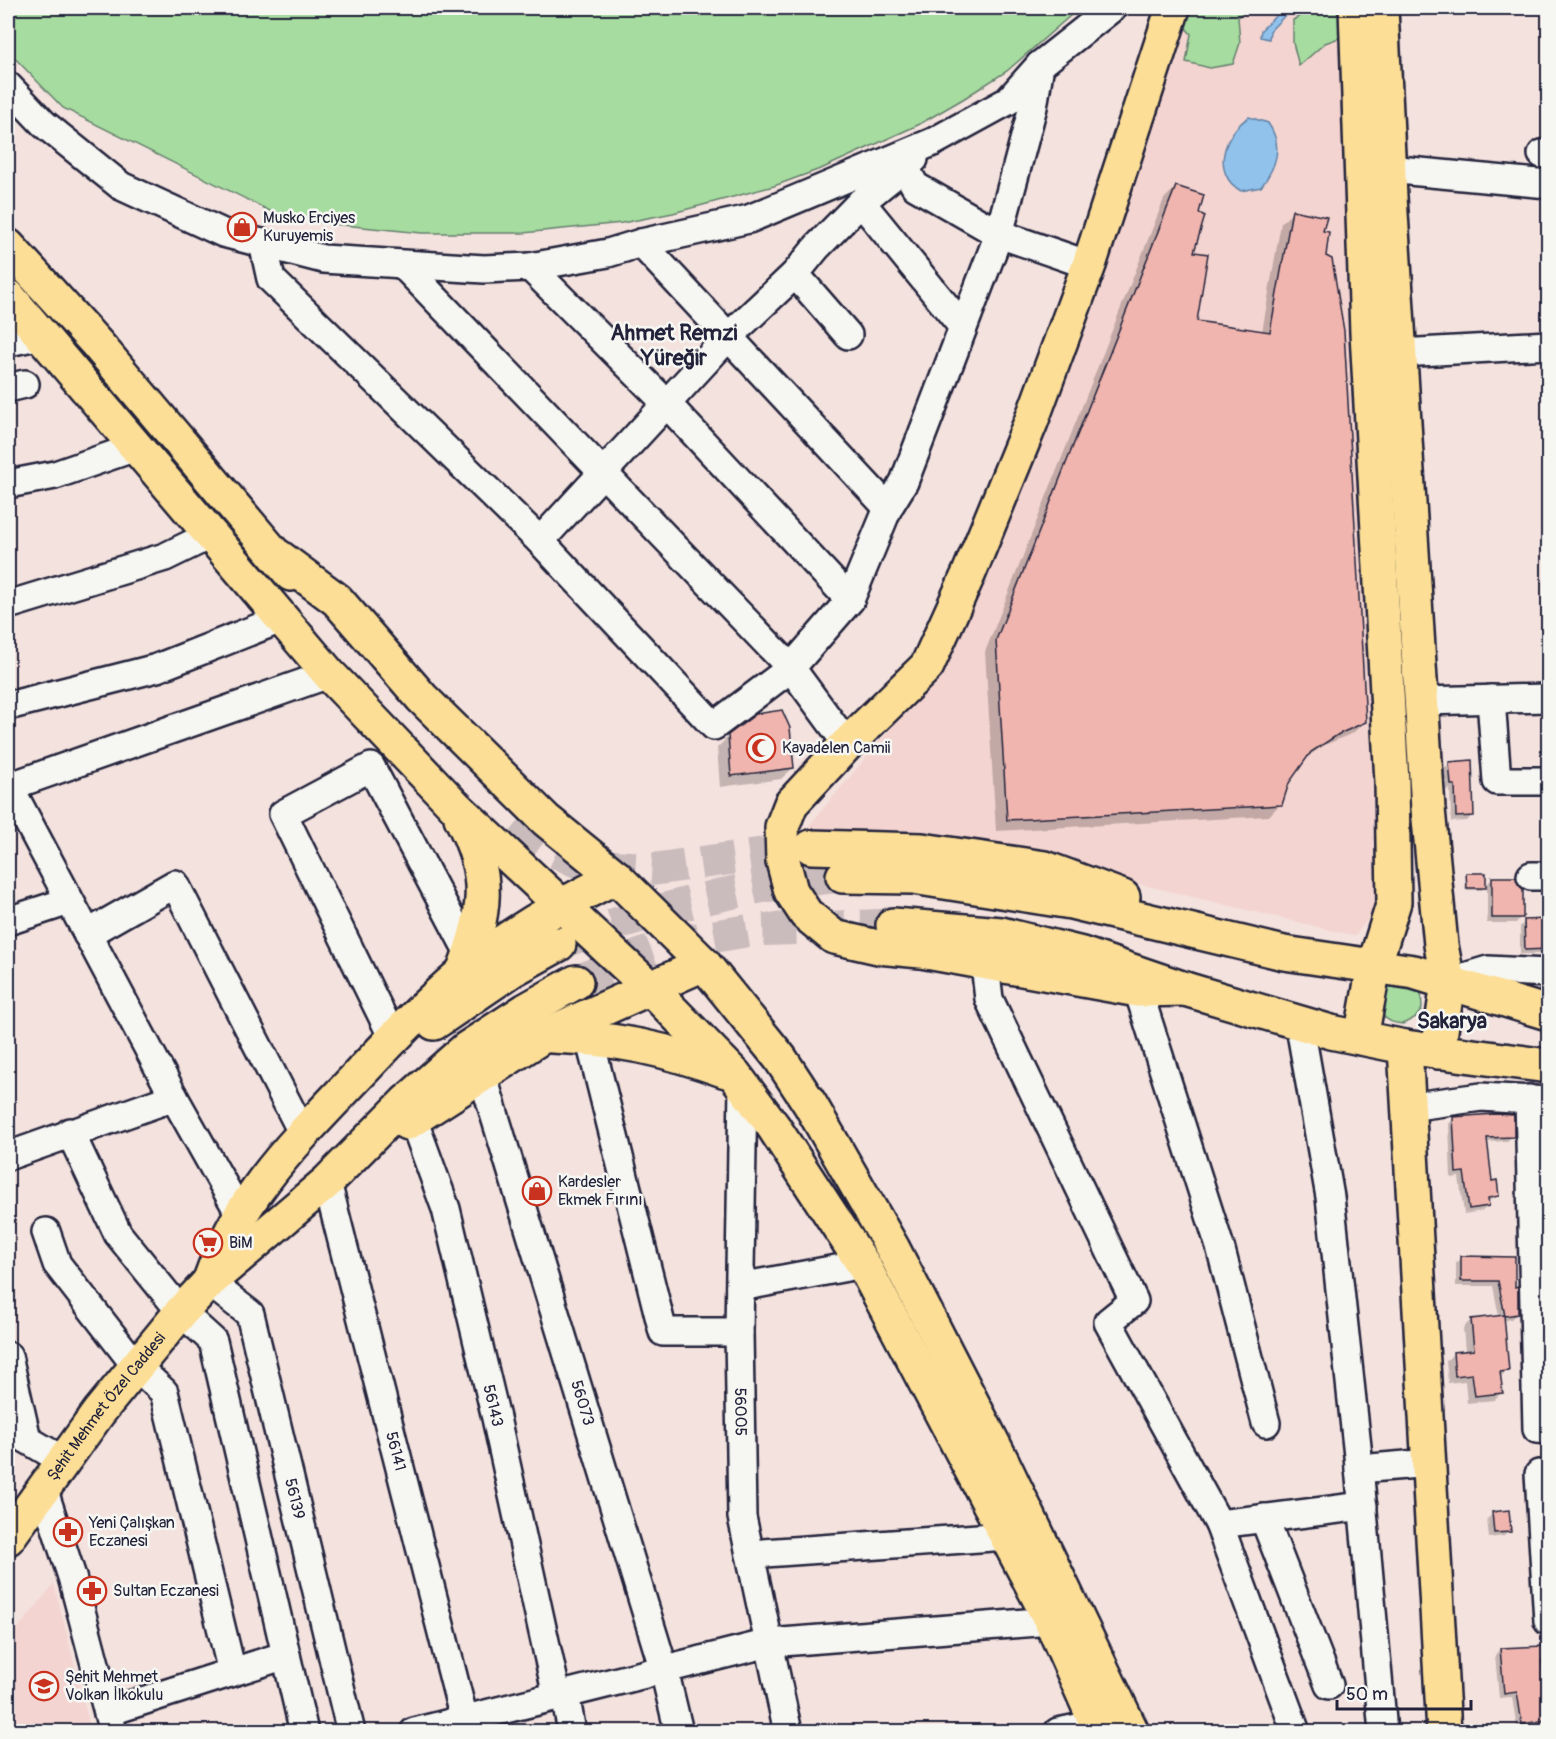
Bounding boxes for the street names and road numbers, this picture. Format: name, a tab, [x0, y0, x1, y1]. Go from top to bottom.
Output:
street label: Şehit Mehmet Özel Caddesi	[43, 1328, 170, 1485]
street label: 56073	[566, 1378, 599, 1428]
street label: 56143	[478, 1383, 508, 1428]
street label: 56005	[730, 1388, 751, 1436]
street label: 56141	[381, 1430, 410, 1473]
street label: 56139	[280, 1476, 309, 1521]

